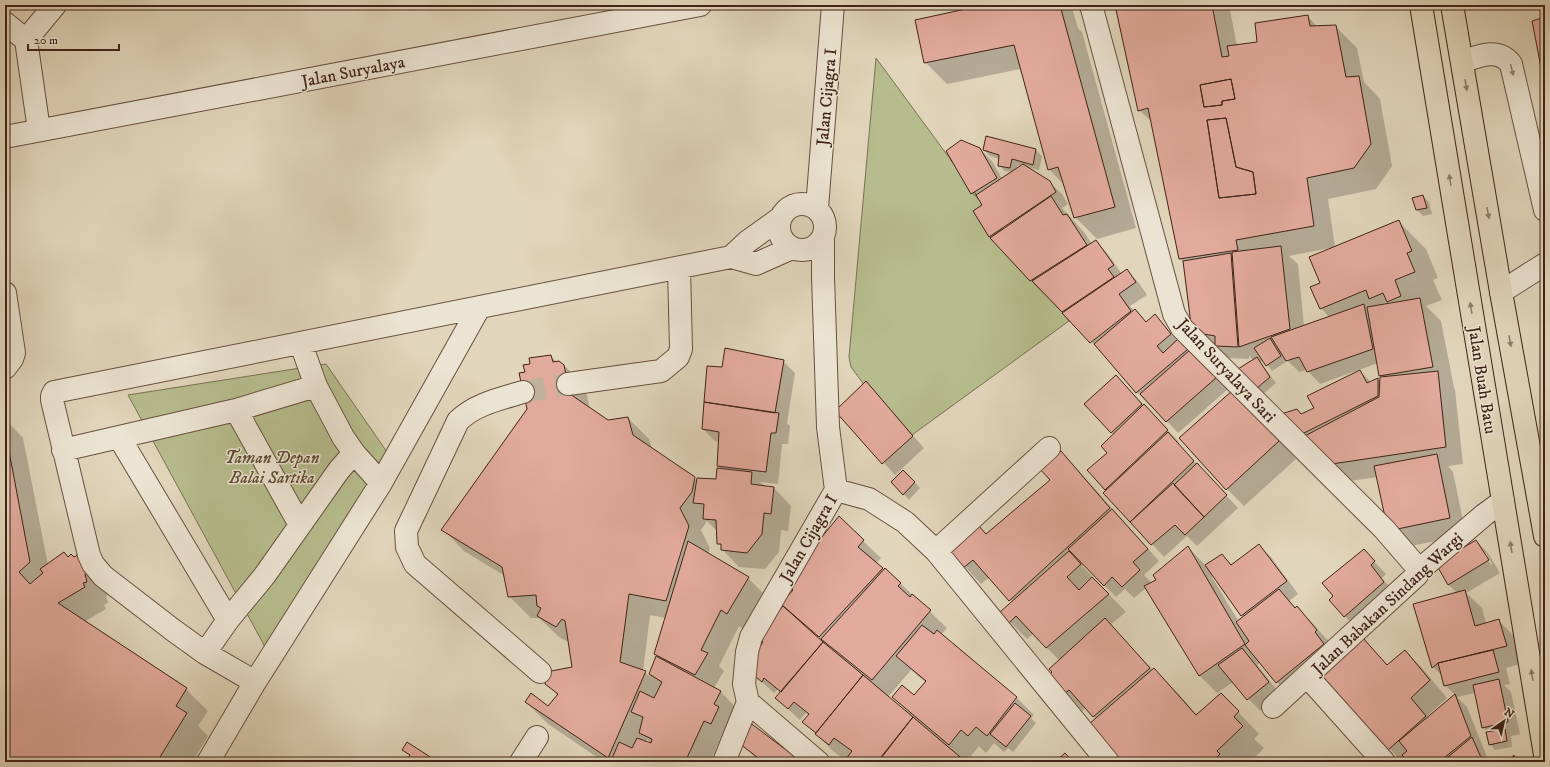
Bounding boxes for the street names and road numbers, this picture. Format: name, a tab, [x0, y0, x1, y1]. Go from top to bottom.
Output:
street label: Jalan Cijagra I	[812, 47, 842, 149]
street label: Jalan Suryalaya	[298, 51, 407, 93]
street label: Jalan Suryalaya Sari	[1171, 312, 1280, 428]
street label: Jalan Buah Batu	[1462, 323, 1501, 436]
street label: Jalan Cijagra I	[774, 491, 843, 588]
street label: Jalan Babakan Sindang Wargi	[1306, 528, 1468, 681]

